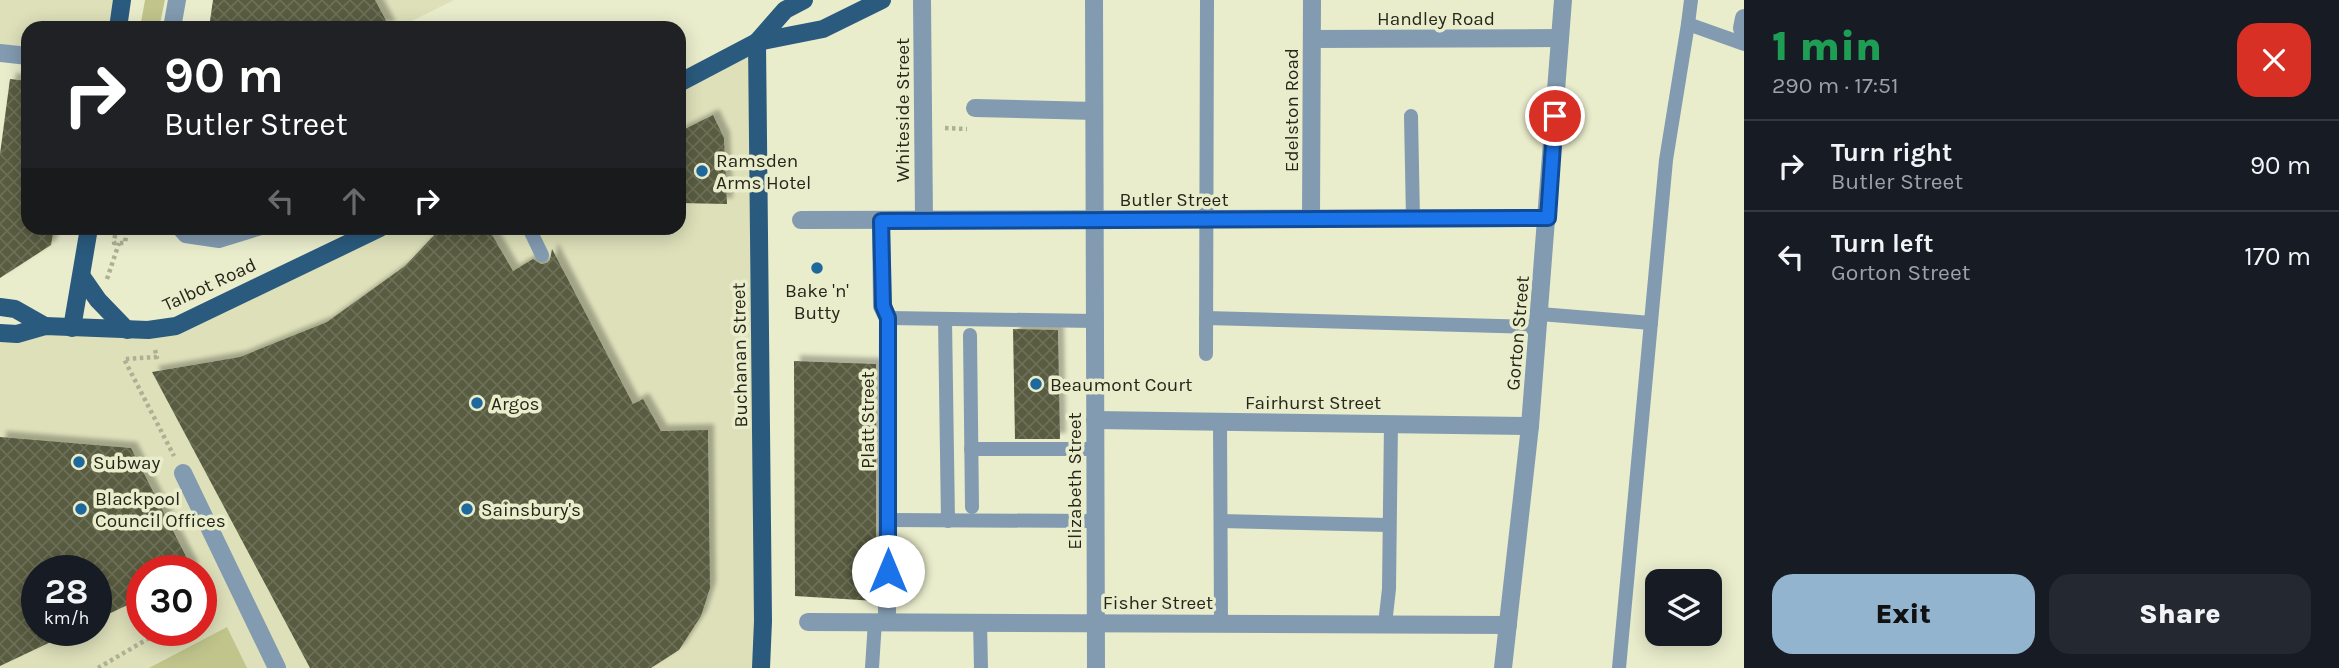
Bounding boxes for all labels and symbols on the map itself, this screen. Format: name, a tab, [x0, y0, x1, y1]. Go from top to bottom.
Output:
street label: Handley Road	[1377, 8, 1495, 30]
street label: Whiteside Street	[892, 38, 914, 182]
street label: Edelston Road	[1281, 48, 1303, 172]
pin	[1525, 86, 1585, 146]
place label: Ramsden Arms Hotel	[716, 150, 811, 194]
marker: Ramsden Arms Hotel	[694, 163, 710, 179]
street label: Butler Street	[1119, 189, 1229, 211]
street label: Talbot Road	[159, 254, 260, 316]
marker: Bake 'n' Butty	[809, 260, 825, 276]
street label: Gorton Street	[1502, 275, 1534, 391]
place label: Bake 'n' Butty	[785, 280, 849, 324]
street label: Buchanan Street	[728, 282, 752, 428]
street label: Platt Street	[857, 371, 879, 469]
place label: Beaumont Court	[1050, 374, 1192, 396]
marker: Beaumont Court	[1028, 376, 1044, 392]
street label: Fairhurst Street	[1245, 392, 1381, 414]
place label: Argos	[491, 393, 540, 415]
marker: Argos	[469, 395, 485, 411]
street label: Elizabeth Street	[1064, 412, 1086, 550]
place label: Subway	[93, 452, 160, 474]
marker: Subway	[71, 454, 87, 470]
place label: Blackpool Council Offices	[95, 488, 226, 532]
place label: Sainsbury's	[481, 499, 581, 521]
marker: Blackpool Council Offices	[73, 501, 89, 517]
marker: Sainsbury's	[459, 501, 475, 517]
position arrow	[851, 534, 925, 608]
speed limit sign: 30	[126, 555, 217, 646]
street label: Fisher Street	[1103, 592, 1213, 614]

